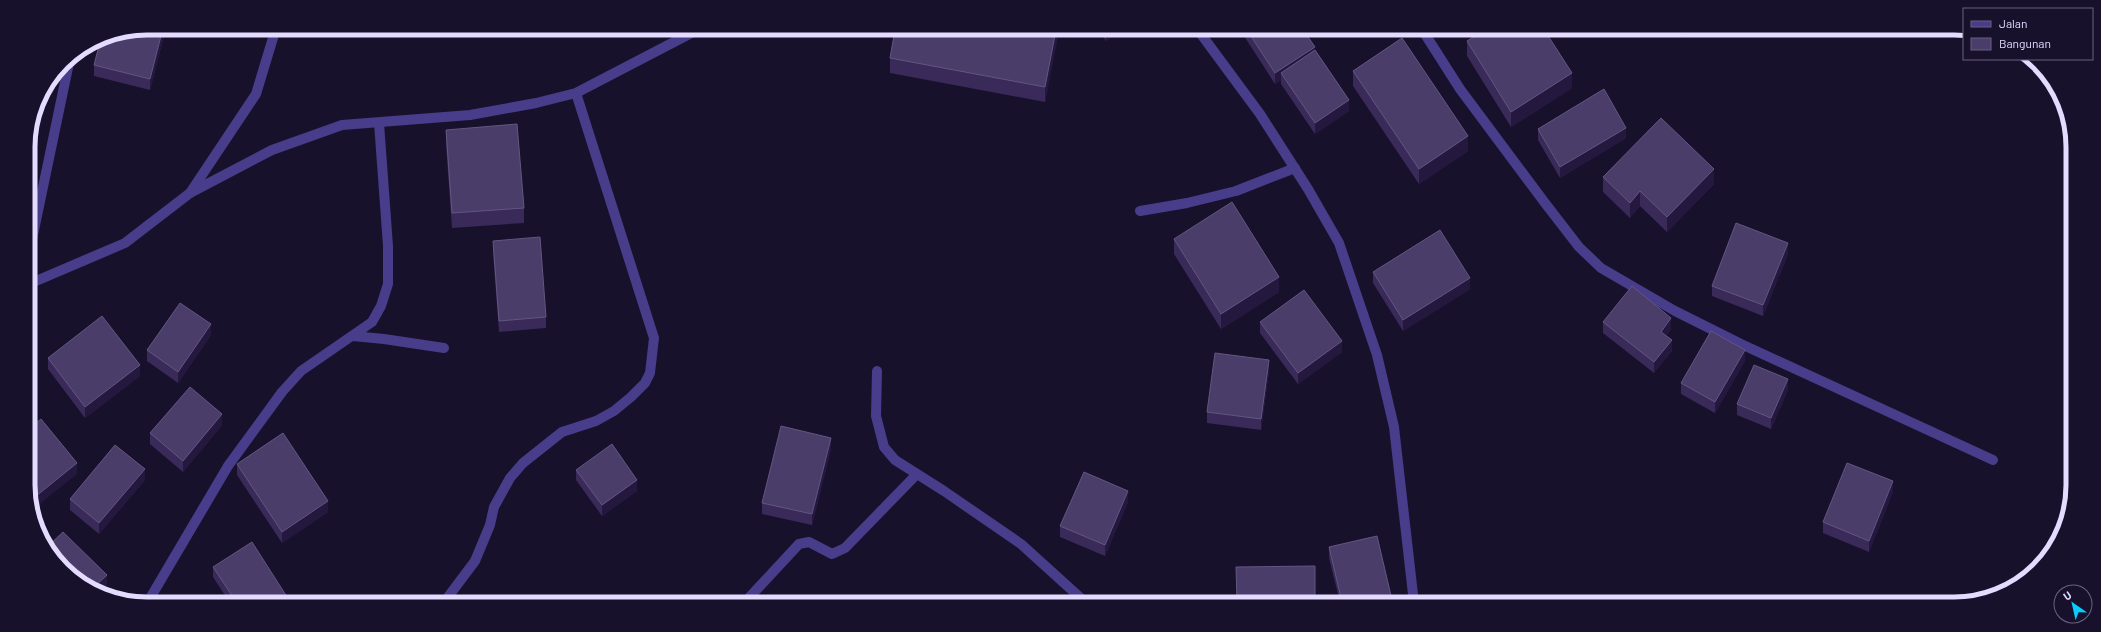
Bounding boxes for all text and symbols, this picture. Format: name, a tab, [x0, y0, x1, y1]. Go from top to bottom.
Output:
legend	[1963, 8, 2093, 60]
text: Jalan	[1999, 16, 2027, 30]
text: Bangunan	[1999, 36, 2051, 50]
north arrow	[2053, 584, 2093, 624]
text: U	[2061, 588, 2074, 603]

